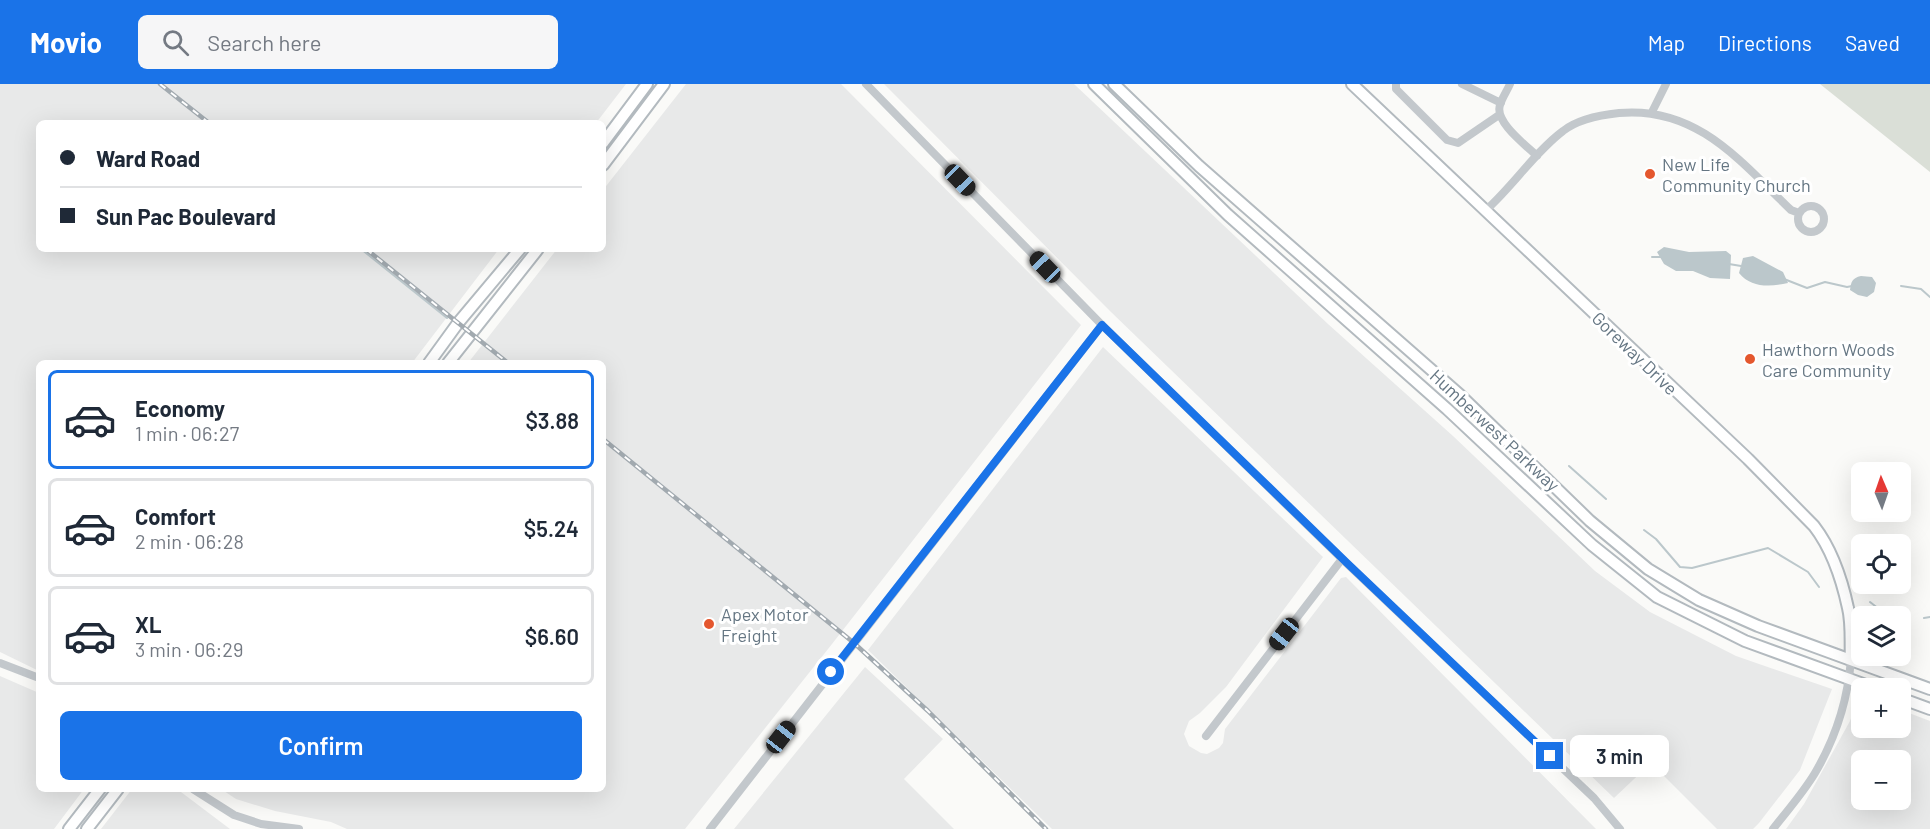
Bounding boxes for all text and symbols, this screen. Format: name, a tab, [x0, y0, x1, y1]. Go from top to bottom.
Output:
search box	[138, 15, 558, 69]
text: Movio	[30, 25, 102, 59]
icon: search	[159, 26, 192, 59]
text: Search here	[207, 29, 322, 55]
text: Map	[1648, 30, 1685, 55]
text: Directions	[1718, 30, 1812, 55]
text: Saved	[1845, 30, 1900, 55]
text: Ward Road	[96, 145, 200, 171]
place label: New Life Community Church	[1662, 153, 1811, 196]
car	[941, 161, 979, 199]
marker: New Life Community Church	[1643, 167, 1657, 181]
text: Sun Pac Boulevard	[96, 203, 276, 229]
car	[1026, 248, 1064, 286]
street label: Goreway Drive	[1588, 307, 1682, 399]
place label: Hawthorn Woods Care Community	[1762, 338, 1895, 381]
marker: Hawthorn Woods Care Community	[1743, 352, 1757, 366]
street label: Humberwest Parkway	[1426, 364, 1564, 496]
icon: car	[63, 393, 117, 447]
text: Economy	[135, 395, 225, 421]
text: $3.88	[525, 407, 579, 433]
text: 1 min · 06:27	[135, 421, 239, 445]
north arrow	[1851, 462, 1911, 522]
map controls	[1851, 462, 1911, 810]
icon: car	[63, 501, 117, 555]
text: Comfort	[135, 503, 216, 529]
text: $5.24	[524, 515, 579, 541]
text: 2 min · 06:28	[135, 529, 244, 553]
button: locate	[1851, 534, 1911, 594]
place label: Apex Motor Freight	[721, 603, 809, 646]
button: layers	[1851, 606, 1911, 666]
icon: car	[63, 609, 117, 663]
text: XL	[135, 611, 161, 637]
car	[1266, 614, 1302, 654]
marker: Apex Motor Freight	[702, 617, 716, 631]
text: $6.60	[525, 623, 579, 649]
text: 3 min · 06:29	[135, 637, 243, 661]
route start	[817, 658, 844, 685]
button: +	[1851, 678, 1911, 738]
button: Confirm	[60, 711, 582, 780]
car	[763, 717, 799, 757]
callout: 3 min	[1571, 735, 1670, 777]
route end	[1536, 742, 1563, 769]
text: 3 min	[1596, 744, 1643, 768]
button: −	[1851, 750, 1911, 810]

